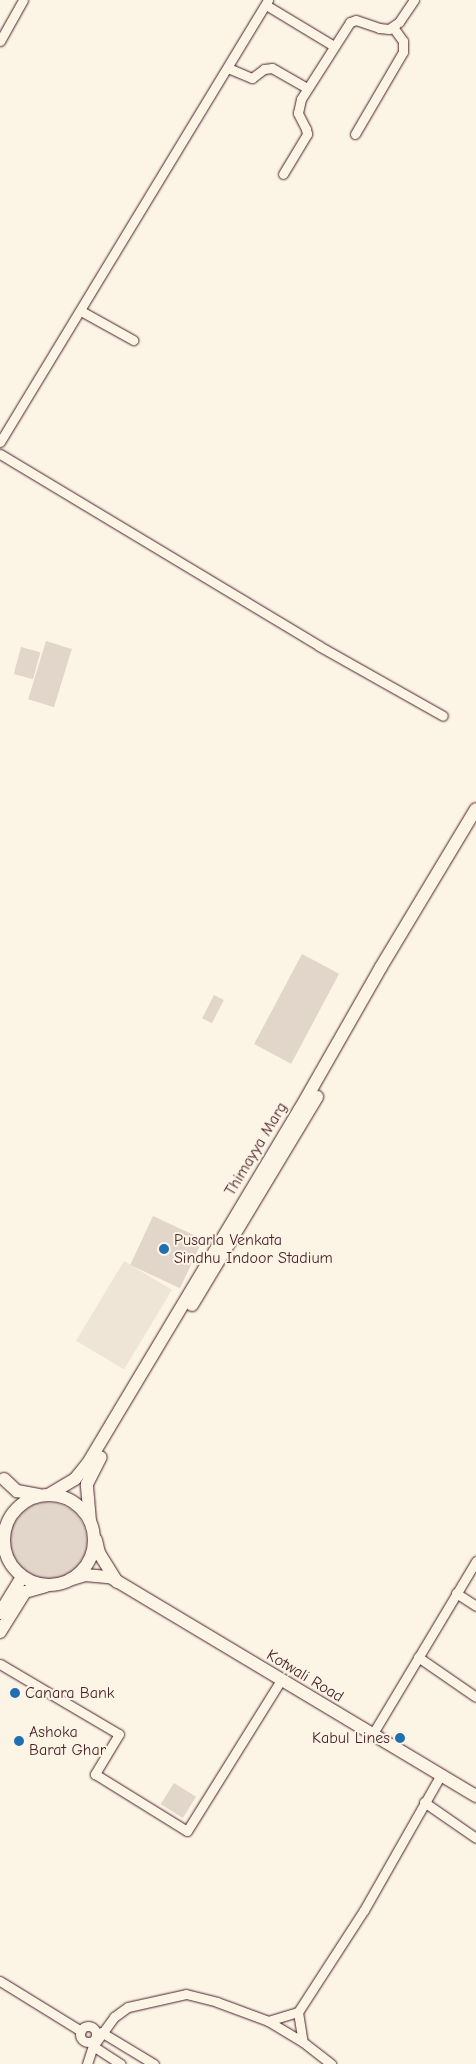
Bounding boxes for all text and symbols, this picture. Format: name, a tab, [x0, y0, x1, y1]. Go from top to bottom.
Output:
street label: Thimayya Marg	[221, 1099, 291, 1199]
place label: Pusarla Venkata Sindhu Indoor Stadium	[174, 1230, 333, 1268]
marker: Pusarla Venkata Sindhu Indoor Stadium	[158, 1243, 170, 1255]
street label: Kotwali Road	[263, 1646, 347, 1706]
place label: Canara Bank	[25, 1683, 115, 1703]
marker: Canara Bank	[9, 1687, 21, 1699]
place label: Ashoka Barat Ghar	[29, 1722, 106, 1760]
place label: Kabul Lines	[312, 1728, 390, 1748]
marker: Kabul Lines	[394, 1732, 406, 1744]
marker: Ashoka Barat Ghar	[13, 1735, 25, 1747]

